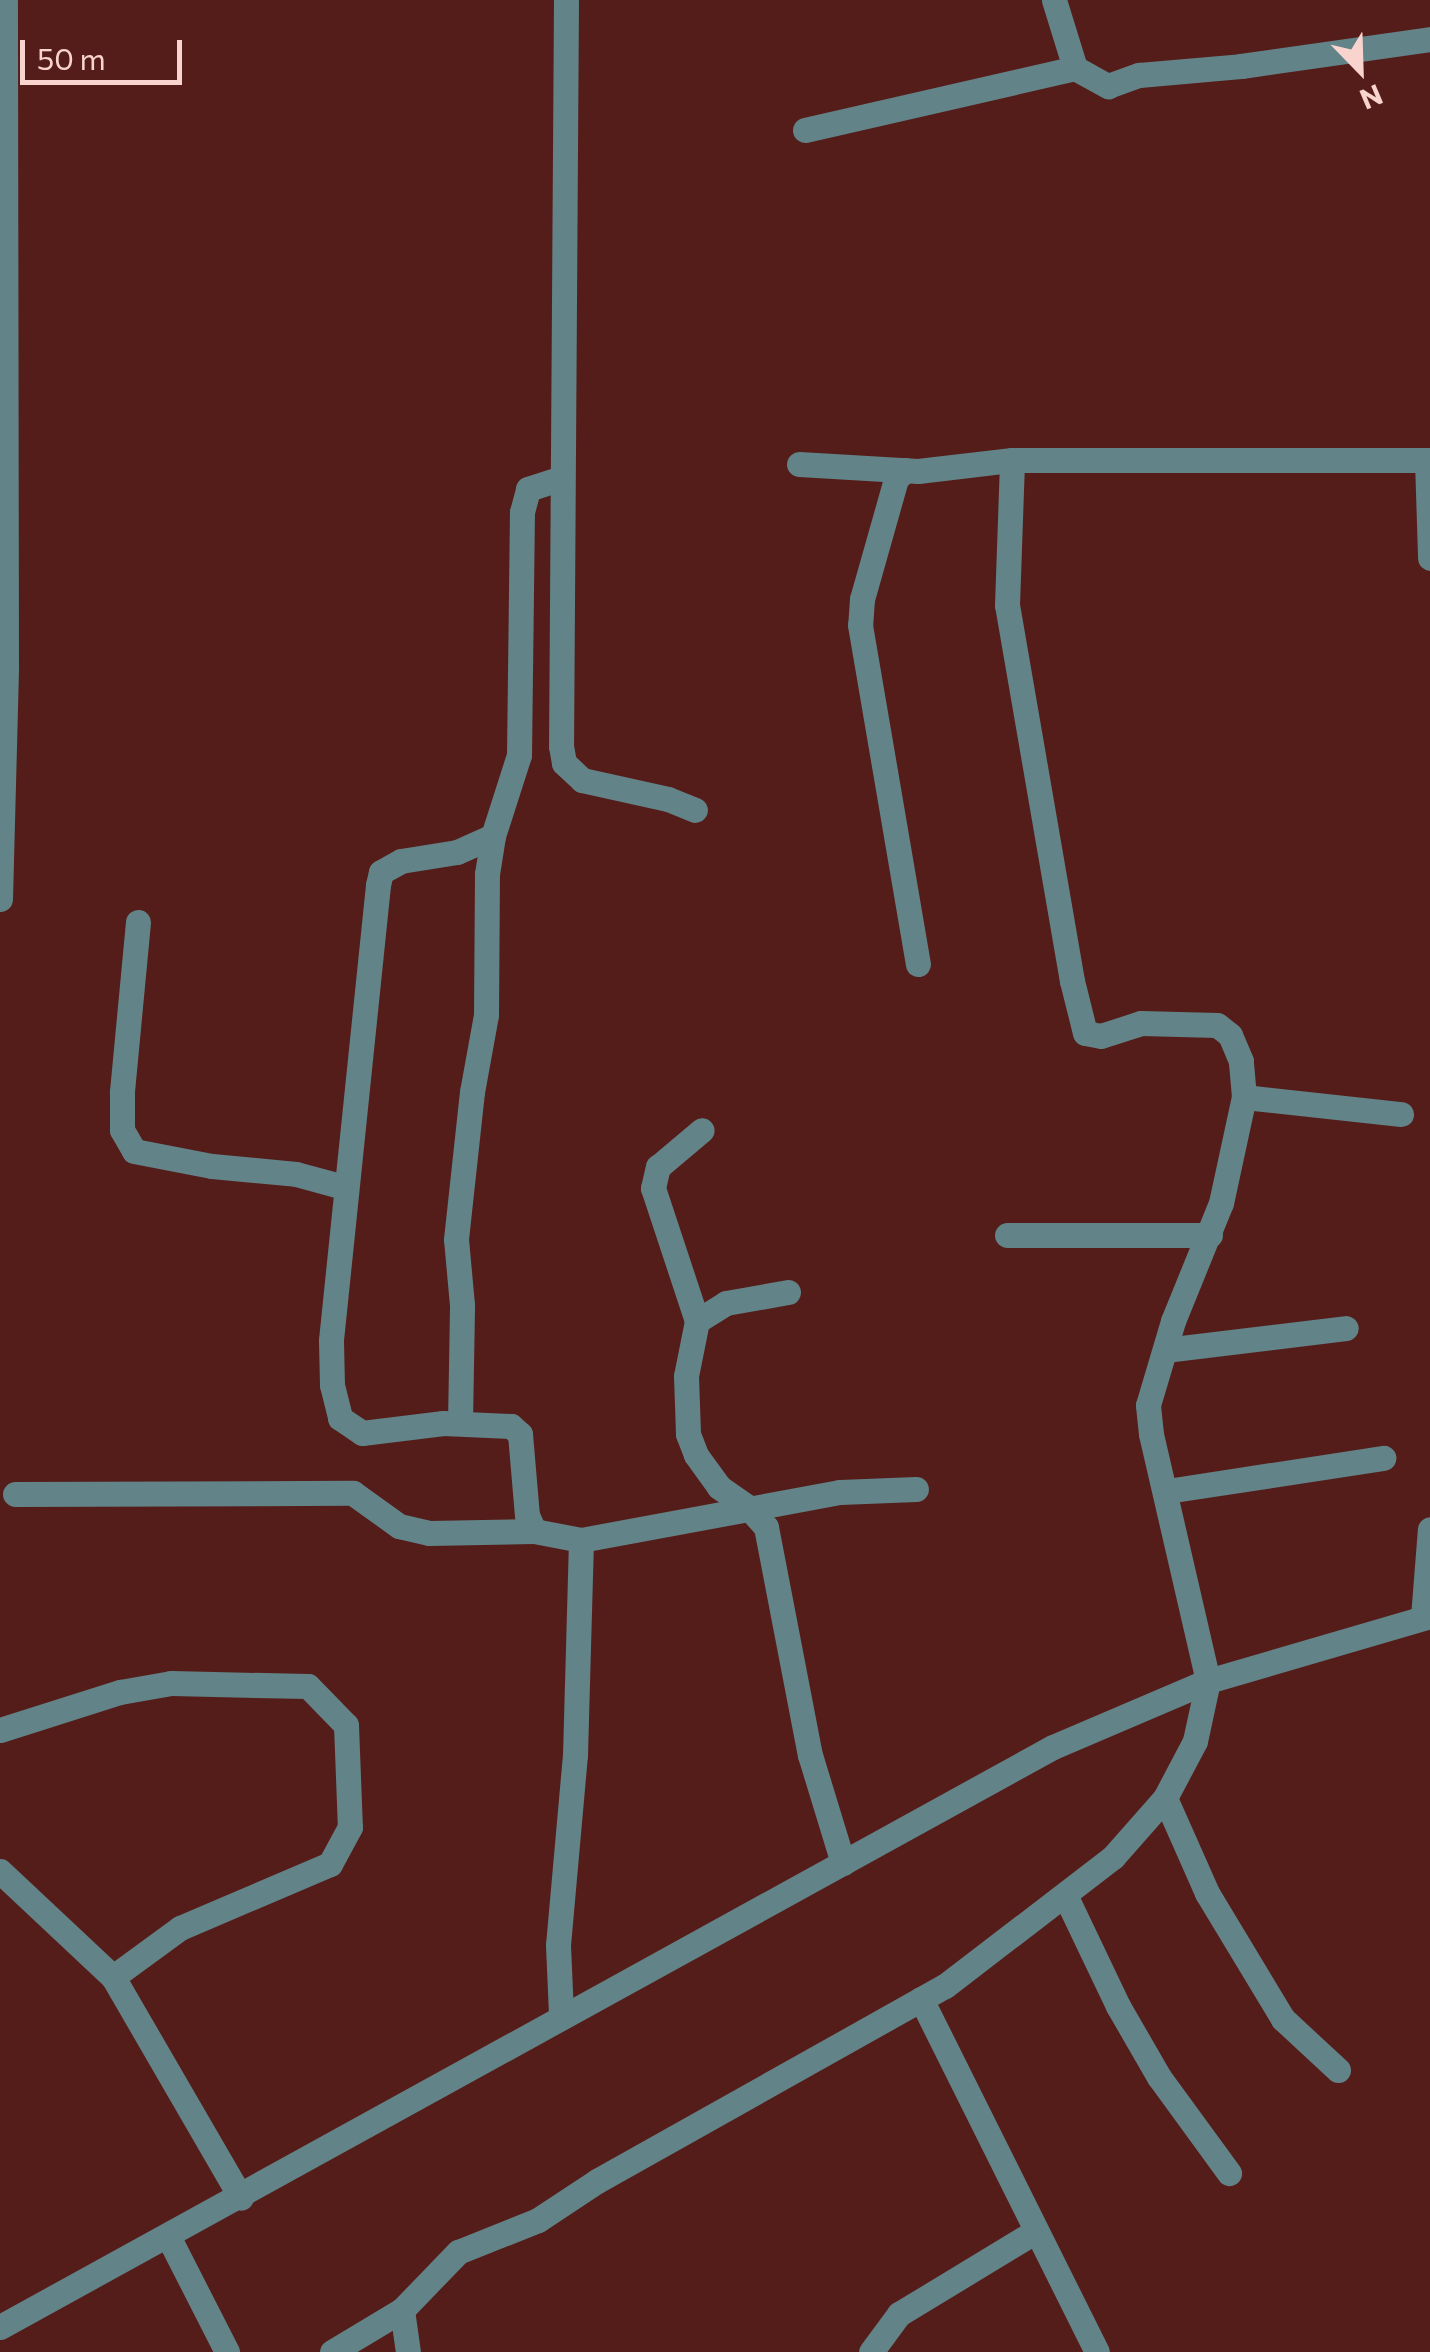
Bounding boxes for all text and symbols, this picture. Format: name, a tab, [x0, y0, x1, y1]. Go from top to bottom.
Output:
scale bar	[25, 20, 188, 82]
north arrow	[1310, 20, 1410, 120]
text: 50 m	[37, 39, 106, 76]
text: N	[1355, 78, 1388, 117]

